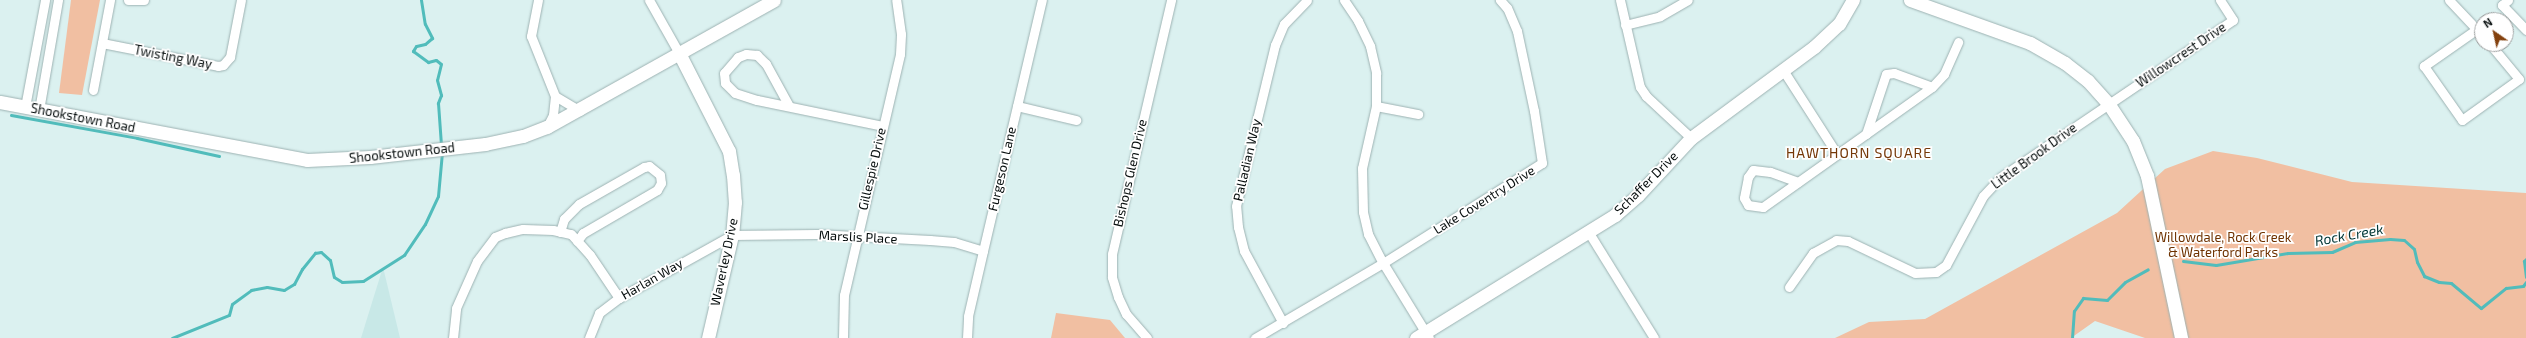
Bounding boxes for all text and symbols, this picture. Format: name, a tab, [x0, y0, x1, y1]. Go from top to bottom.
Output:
north arrow	[2474, 12, 2514, 52]
text: N	[2481, 15, 2494, 30]
street label: Willowcrest Drive	[2133, 19, 2229, 91]
street label: Twisting Way	[133, 42, 213, 72]
street label: Shookstown Road	[29, 100, 137, 136]
street label: Palladian Way	[1230, 117, 1264, 203]
street label: Bishops Glen Drive	[1110, 118, 1150, 228]
street label: Little Brook Drive	[1988, 120, 2080, 192]
street label: Furgeson Lane	[985, 125, 1019, 213]
street label: Gillespie Drive	[855, 126, 889, 212]
street label: Shookstown Road	[348, 140, 456, 166]
district label: HAWTHORN SQUARE	[1786, 145, 1932, 161]
street label: Schaffer Drive	[1611, 148, 1681, 218]
street label: Lake Coventry Drive	[1430, 162, 1538, 238]
street label: Waverley Drive	[707, 216, 741, 308]
water label: Rock Creek	[2313, 221, 2385, 249]
street label: Marslis Place	[818, 227, 898, 247]
park label: Willowdale, Rock Creek & Waterford Parks	[2155, 230, 2291, 261]
street label: Harlan Way	[618, 255, 686, 303]

